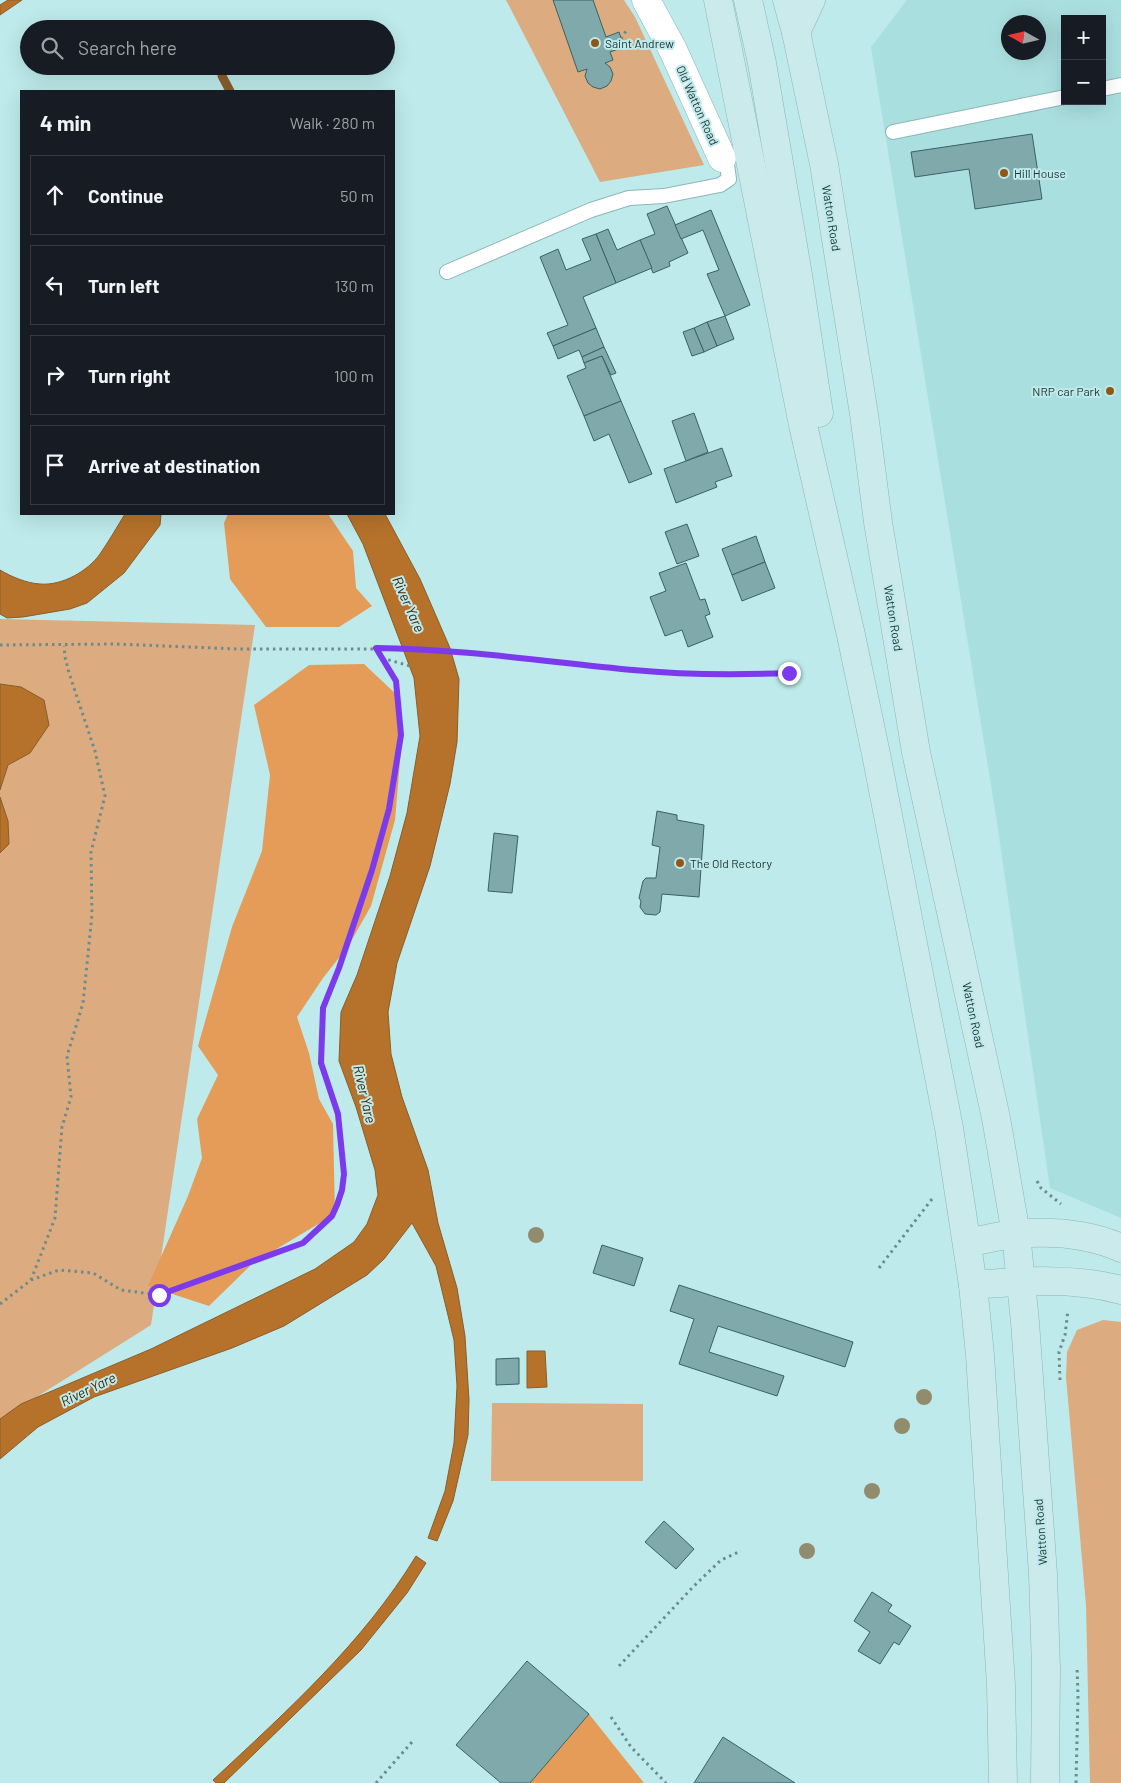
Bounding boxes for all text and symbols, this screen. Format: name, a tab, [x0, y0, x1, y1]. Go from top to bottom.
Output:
north arrow	[1001, 15, 1046, 60]
map controls	[1061, 15, 1106, 105]
button: +	[1061, 15, 1106, 60]
search box	[20, 20, 395, 75]
icon: search	[38, 34, 66, 62]
text: Search here	[78, 36, 177, 59]
place label: Saint Andrew	[605, 36, 674, 50]
marker: Saint Andrew	[589, 37, 601, 49]
button: −	[1061, 60, 1106, 105]
street label: Old Watton Road	[674, 63, 722, 147]
text: 4 min	[40, 110, 91, 135]
text: Walk · 280 m	[290, 113, 375, 132]
place label: Hill House	[1014, 166, 1066, 180]
marker: Hill House	[998, 167, 1010, 179]
icon: ahead	[41, 181, 69, 209]
text: Continue	[88, 184, 164, 207]
street label: Watton Road	[820, 184, 844, 252]
text: 50 m	[340, 186, 374, 205]
icon: left	[41, 271, 69, 299]
text: Turn left	[88, 274, 159, 297]
text: 130 m	[335, 276, 374, 295]
icon: right	[41, 361, 69, 389]
text: Turn right	[88, 364, 170, 387]
text: 100 m	[334, 366, 374, 385]
place label: NRP car Park	[1032, 384, 1100, 398]
marker: NRP car Park	[1104, 385, 1116, 397]
icon: arrive	[41, 451, 69, 479]
text: Arrive at destination	[88, 454, 260, 477]
water label: River Yare	[389, 574, 429, 634]
street label: Watton Road	[882, 584, 906, 652]
route end	[778, 662, 801, 685]
place label: The Old Rectory	[690, 856, 773, 870]
marker: The Old Rectory	[674, 857, 686, 869]
street label: Watton Road	[960, 981, 988, 1049]
water label: River Yare	[350, 1063, 380, 1125]
route start	[148, 1284, 171, 1307]
water label: River Yare	[58, 1368, 118, 1410]
street label: Watton Road	[1031, 1498, 1049, 1566]

